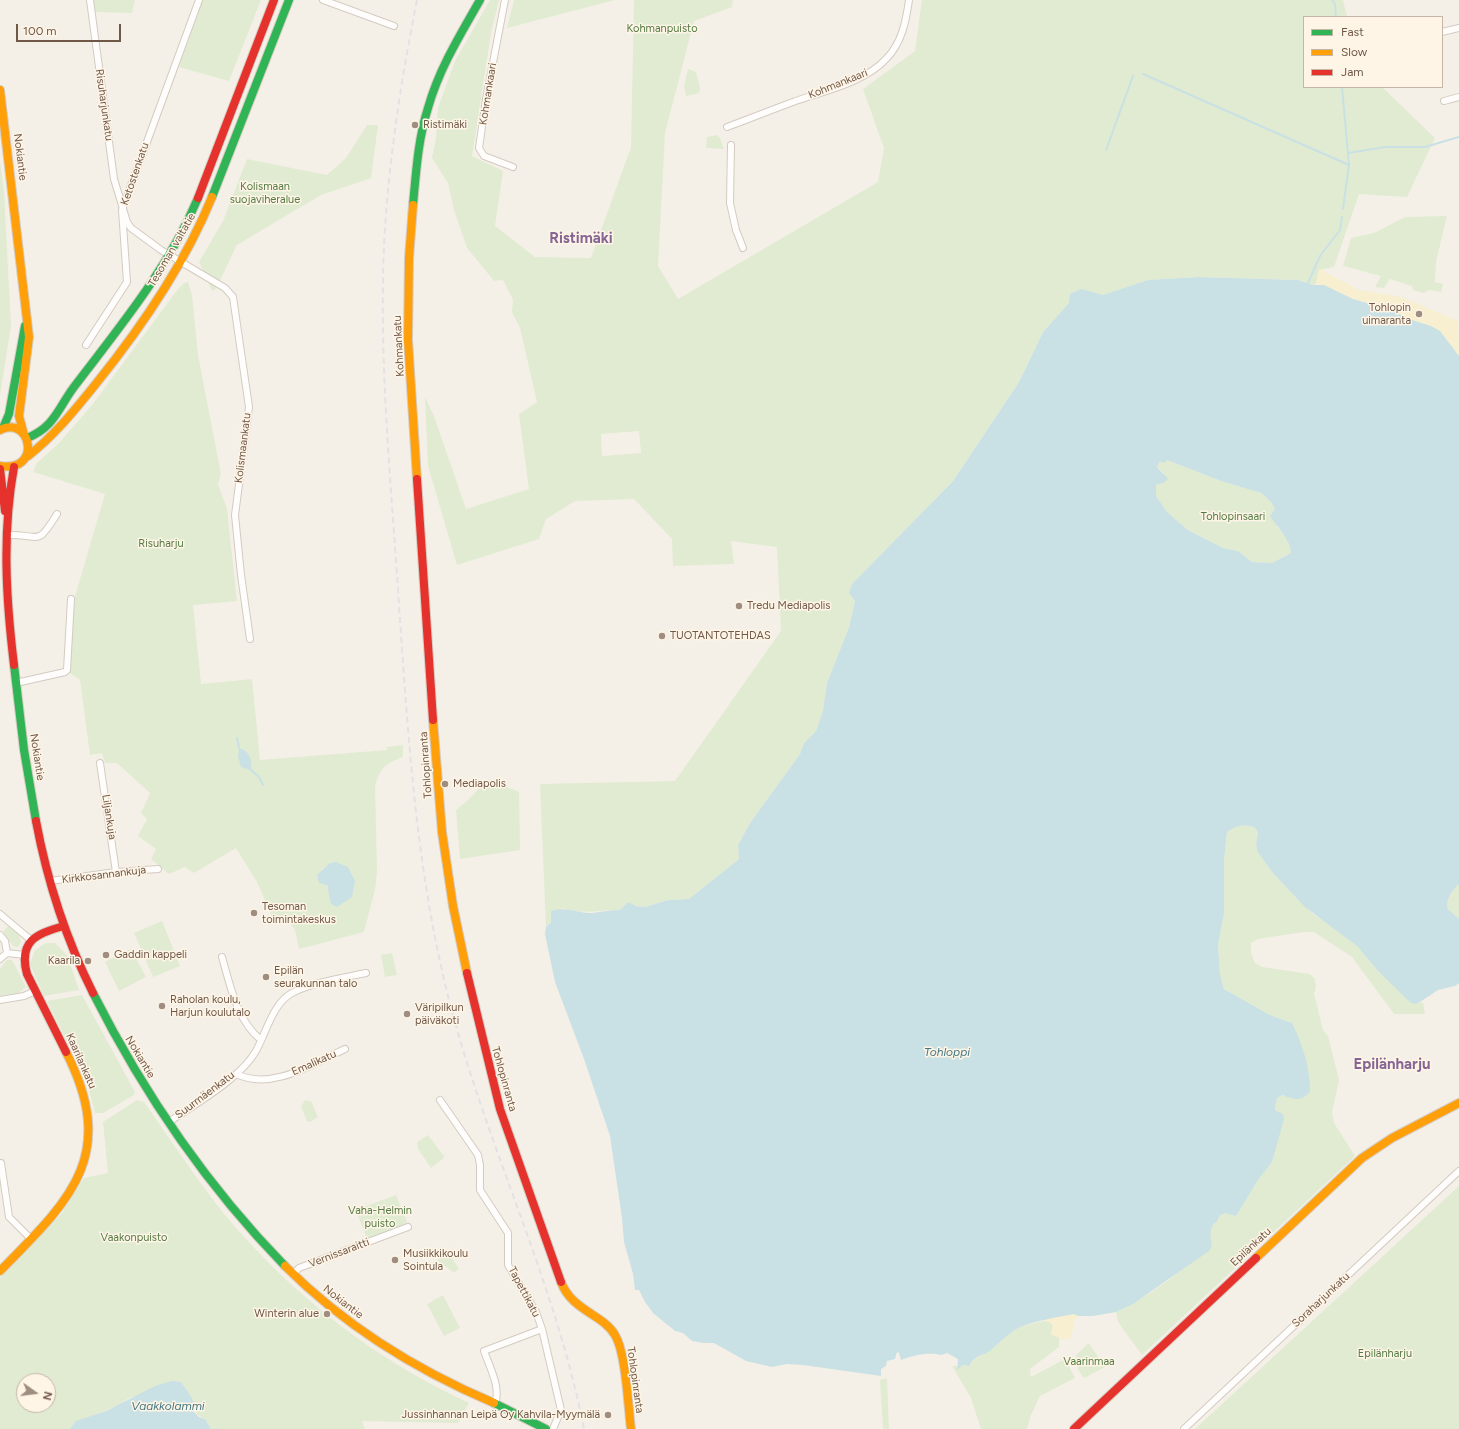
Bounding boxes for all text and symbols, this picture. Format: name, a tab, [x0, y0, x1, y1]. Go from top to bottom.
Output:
scale bar	[18, 16, 123, 42]
legend	[1303, 16, 1443, 88]
park label: Kohmanpuisto	[626, 22, 698, 36]
text: 100 m	[23, 24, 57, 38]
text: Fast	[1341, 25, 1364, 39]
text: Slow	[1341, 45, 1367, 59]
street label: Kohmankaari	[477, 62, 499, 126]
text: Jam	[1341, 65, 1364, 79]
street label: Kohmankaari	[806, 66, 870, 102]
street label: Risuharjunkatu	[92, 68, 116, 142]
place label: Ristimäki	[423, 118, 467, 132]
marker: Ristimäki	[410, 120, 420, 130]
street label: Nokiantie	[11, 133, 29, 181]
street label: Ketostenkatu	[118, 141, 152, 207]
park label: Kolismaan suojaviheralue	[230, 180, 300, 206]
street label: Tesoman valtatie	[146, 211, 198, 289]
district label: Ristimäki	[549, 230, 613, 248]
place label: Tohlopin uimaranta	[1362, 301, 1411, 327]
marker: Tohlopin uimaranta	[1414, 309, 1424, 319]
street label: Kohmankatu	[391, 315, 407, 377]
street label: Kolismaankatu	[232, 412, 254, 484]
park label: Tohlopinsaari	[1201, 510, 1265, 524]
park label: Risuharju	[138, 537, 184, 551]
place label: Tredu Mediapolis	[747, 599, 830, 613]
marker: Tredu Mediapolis	[734, 601, 744, 611]
place label: TUOTANTOTEHDAS	[670, 629, 771, 643]
marker: TUOTANTOTEHDAS	[657, 631, 667, 641]
street label: Tohlopinranta	[417, 731, 435, 799]
street label: Nokiantie	[27, 733, 47, 781]
place label: Mediapolis	[453, 777, 506, 791]
marker: Mediapolis	[440, 779, 450, 789]
street label: Liljankuja	[99, 794, 119, 840]
street label: Kirkkosannankuja	[61, 863, 147, 887]
place label: Tesoman toimintakeskus	[262, 900, 336, 926]
marker: Tesoman toimintakeskus	[249, 908, 259, 918]
place label: Gaddin kappeli	[114, 948, 187, 962]
marker: Gaddin kappeli	[101, 950, 111, 960]
place label: Kaarila	[48, 954, 80, 968]
marker: Kaarila	[83, 956, 93, 966]
place label: Epilän seurakunnan talo	[274, 964, 357, 990]
marker: Epilän seurakunnan talo	[261, 972, 271, 982]
place label: Raholan koulu, Harjun koulutalo	[170, 993, 250, 1019]
marker: Raholan koulu, Harjun koulutalo	[157, 1001, 167, 1011]
place label: Väripilkun päiväkoti	[415, 1001, 464, 1027]
marker: Väripilkun päiväkoti	[402, 1009, 412, 1019]
street label: Kaarilankatu	[63, 1031, 99, 1091]
street label: Nokiantie	[122, 1033, 158, 1081]
street label: Tohlopinranta	[488, 1045, 520, 1113]
water label: Tohloppi	[924, 1045, 970, 1059]
street label: Emalikatu	[290, 1047, 338, 1079]
district label: Epilänharju	[1353, 1056, 1431, 1074]
street label: Suurmäenkatu	[173, 1068, 237, 1122]
park label: Vaha-Helmin puisto	[348, 1204, 412, 1230]
street label: Epilänkatu	[1228, 1225, 1274, 1269]
park label: Vaakonpuisto	[101, 1231, 167, 1245]
street label: Vernissaraitti	[307, 1235, 371, 1271]
place label: Musiikkikoulu Sointula	[403, 1247, 468, 1273]
marker: Musiikkikoulu Sointula	[390, 1255, 400, 1265]
street label: Tapettikatu	[505, 1264, 543, 1320]
street label: Soraharjunkatu	[1289, 1270, 1353, 1330]
street label: Nokiantie	[320, 1282, 366, 1322]
place label: Winterin alue	[254, 1307, 319, 1321]
marker: Winterin alue	[322, 1309, 332, 1319]
street label: Tohlopinranta	[624, 1346, 646, 1414]
park label: Epilänharju	[1358, 1347, 1412, 1361]
park label: Vaarinmaa	[1063, 1355, 1115, 1369]
north arrow	[16, 1373, 56, 1413]
text: N	[40, 1390, 54, 1401]
water label: Vaakkolammi	[131, 1399, 205, 1413]
place label: Jussinhannan Leipä Oy Kahvila-Myymälä	[402, 1408, 600, 1422]
marker: Jussinhannan Leipä Oy Kahvila-Myymälä	[603, 1410, 613, 1420]

